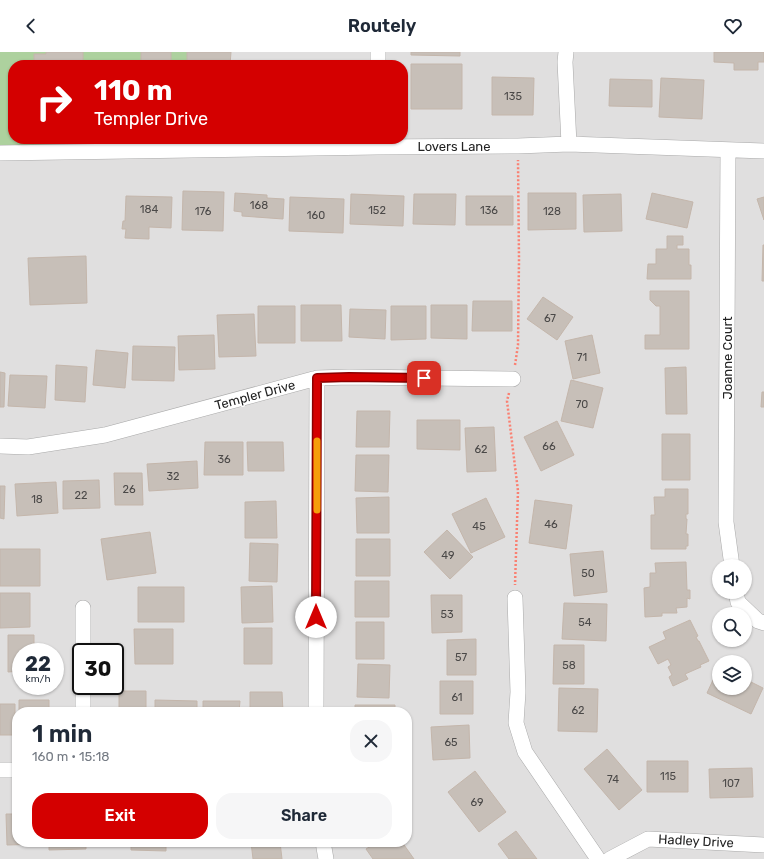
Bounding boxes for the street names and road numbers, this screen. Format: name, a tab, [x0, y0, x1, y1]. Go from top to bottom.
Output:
street label: Lovers Lane	[417, 139, 491, 154]
street label: Joanne Court	[720, 316, 735, 400]
street label: Templer Drive	[213, 377, 297, 413]
street label: Hadley Drive	[658, 832, 734, 850]

